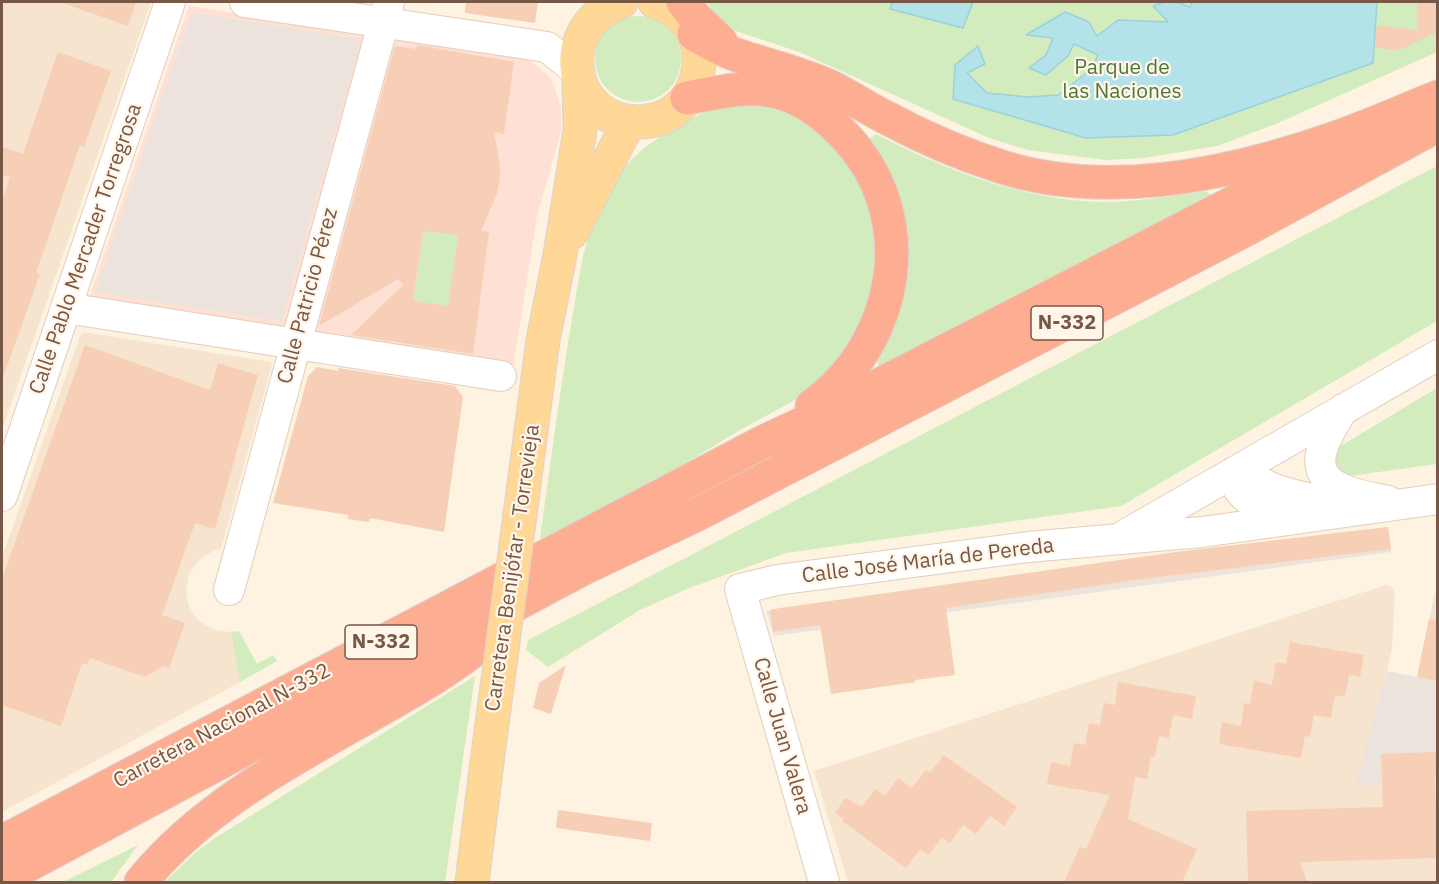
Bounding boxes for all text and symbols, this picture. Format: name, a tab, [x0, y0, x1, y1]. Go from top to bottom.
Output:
park label: Parque de las Naciones	[1062, 55, 1182, 105]
street label: Calle Pablo Mercader Torregrosa	[24, 100, 148, 398]
street label: Calle Patricio Pérez	[272, 205, 344, 387]
road number: N-332	[1031, 306, 1103, 340]
street label: Carretera Benijófar - Torrevieja	[480, 423, 546, 713]
street label: Calle José María de Pereda	[801, 533, 1055, 589]
road number: N-332	[345, 625, 417, 659]
street label: Calle Juan Valera	[748, 655, 816, 817]
street label: Carretera Nacional N-332	[109, 658, 335, 794]

